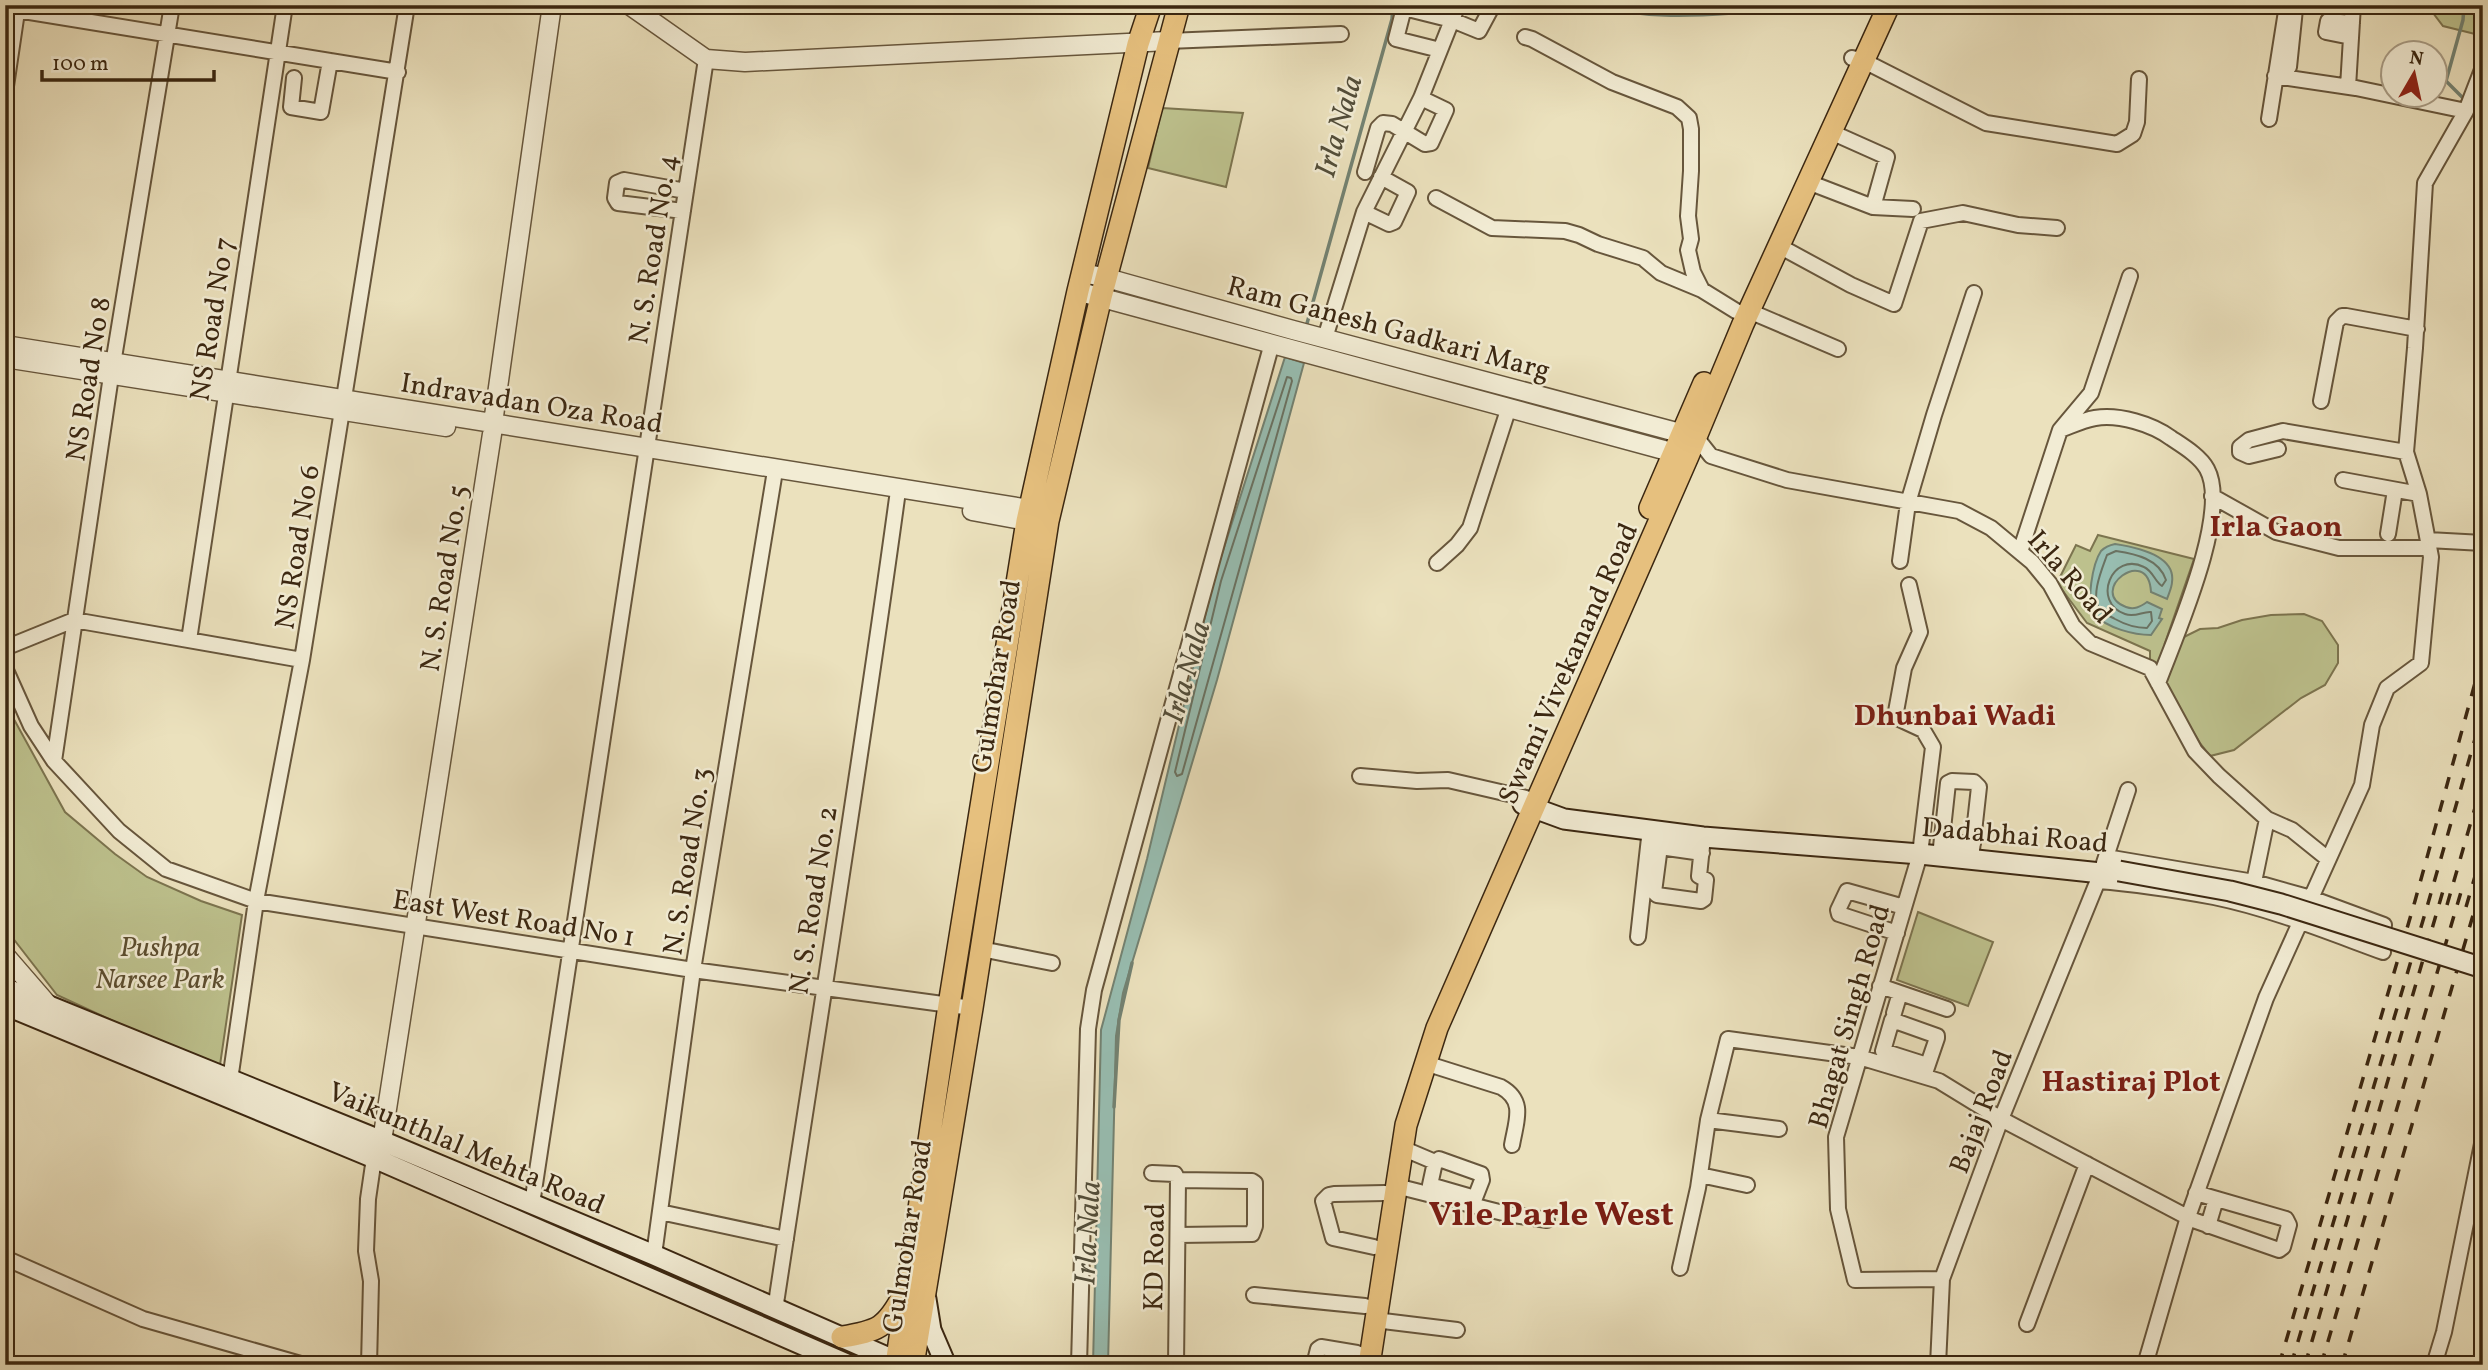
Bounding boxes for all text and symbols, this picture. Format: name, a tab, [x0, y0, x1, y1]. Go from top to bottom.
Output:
scale bar	[42, 38, 214, 82]
north arrow	[2380, 38, 2450, 108]
text: N	[2407, 45, 2425, 73]
text: 100 m	[52, 50, 109, 79]
water label: Irla Nala	[1305, 70, 1375, 183]
street label: N. S. Road No. 4	[620, 152, 689, 347]
street label: NS Road No 7	[181, 235, 246, 404]
street label: Ram Ganesh Gadkari Marg	[1222, 267, 1554, 391]
street label: NS Road No 8	[57, 294, 122, 464]
street label: Indravadan Oza Road	[398, 364, 666, 444]
street label: NS Road No 6	[266, 462, 331, 632]
street label: N. S. Road No. 5	[411, 482, 479, 675]
district label: Irla Gaon	[2210, 507, 2342, 549]
street label: Swami Vivekanand Road	[1490, 517, 1649, 811]
street label: Irla Road	[2017, 522, 2121, 633]
street label: Gulmohar Road	[963, 577, 1032, 776]
water label: Irla Nala	[1153, 616, 1223, 729]
district label: Dhunbai Wadi	[1854, 696, 2056, 738]
street label: N. S. Road No. 3	[654, 765, 723, 958]
street label: N. S. Road No. 2	[780, 803, 849, 997]
street label: Dadabhai Road	[1920, 809, 2110, 864]
street label: East West Road No 1	[390, 881, 638, 958]
street label: Bhagat Singh Road	[1800, 900, 1901, 1133]
park label: Pushpa Narsee Park	[95, 929, 225, 1000]
street label: Bajaj Road	[1941, 1044, 2024, 1180]
district label: Hastiraj Plot	[2042, 1062, 2220, 1104]
street label: Vaikunthlal Mehta Road	[321, 1073, 611, 1225]
street label: Gulmohar Road	[874, 1137, 943, 1336]
water label: Irla Nala	[1065, 1180, 1113, 1286]
district label: Vile Parle West	[1428, 1192, 1674, 1240]
street label: KD Road	[1135, 1203, 1176, 1312]

